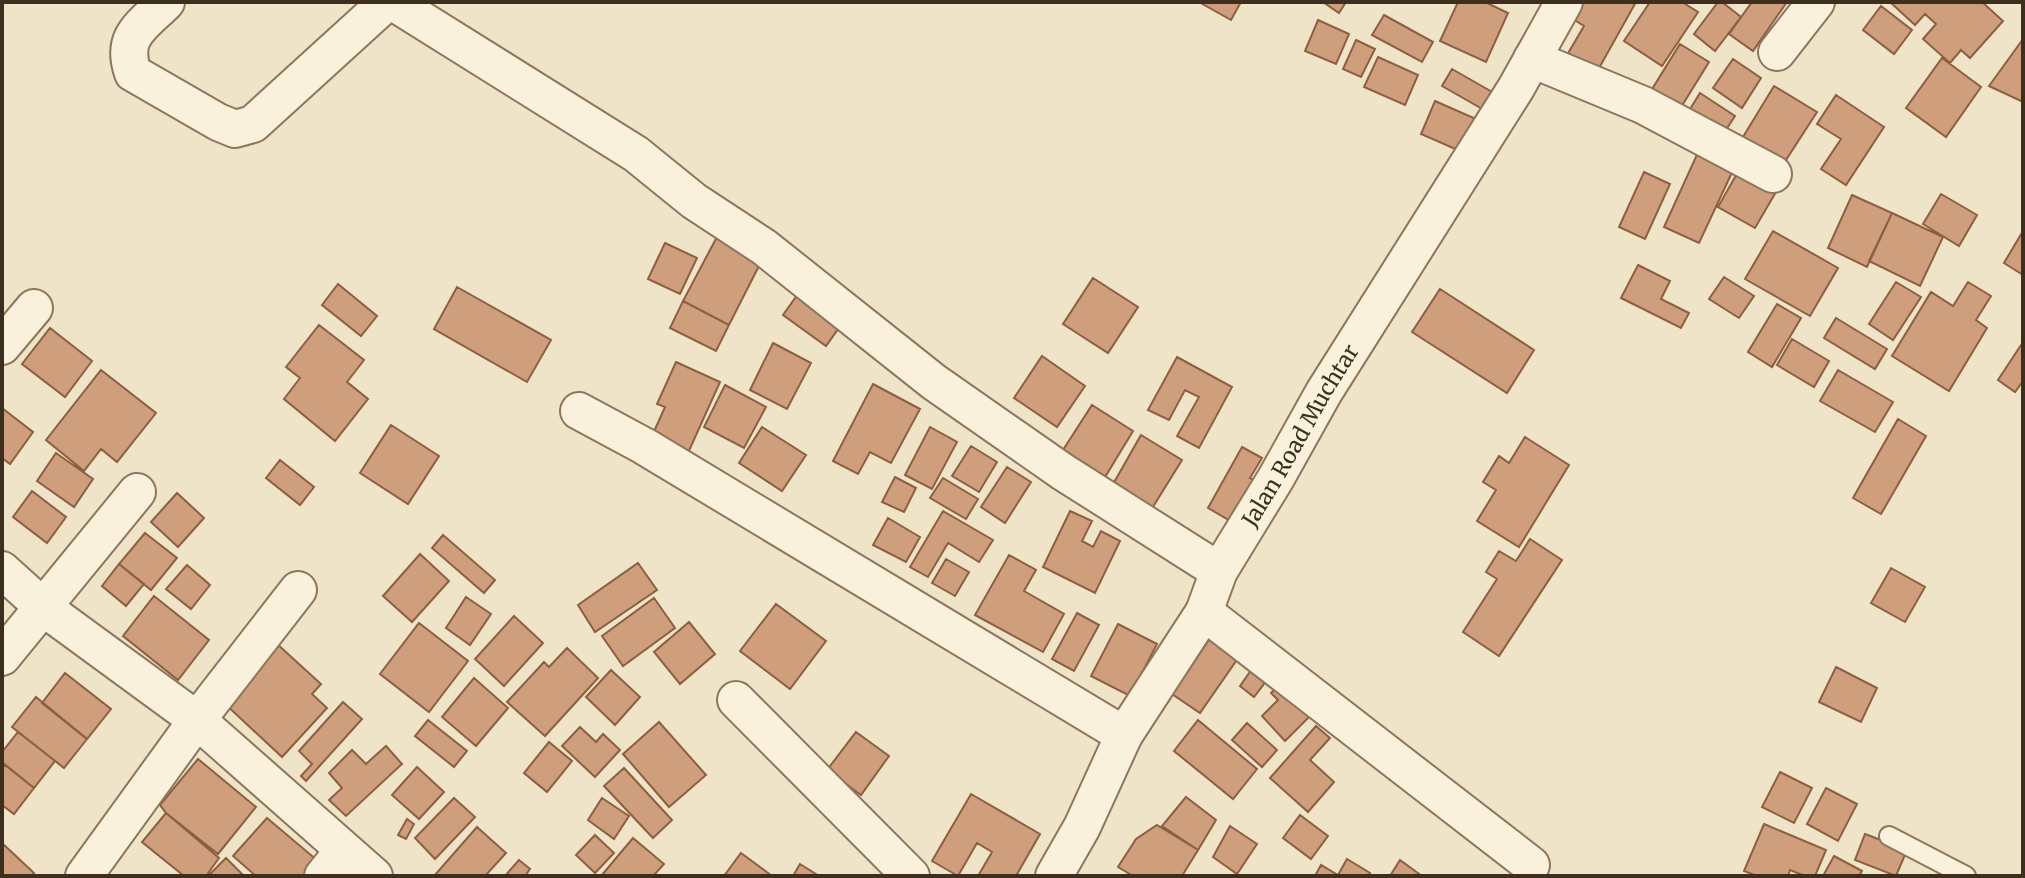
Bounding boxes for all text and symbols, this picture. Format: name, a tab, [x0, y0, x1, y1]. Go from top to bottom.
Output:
street label: Jalan Road Muchtar	[1235, 339, 1365, 533]

